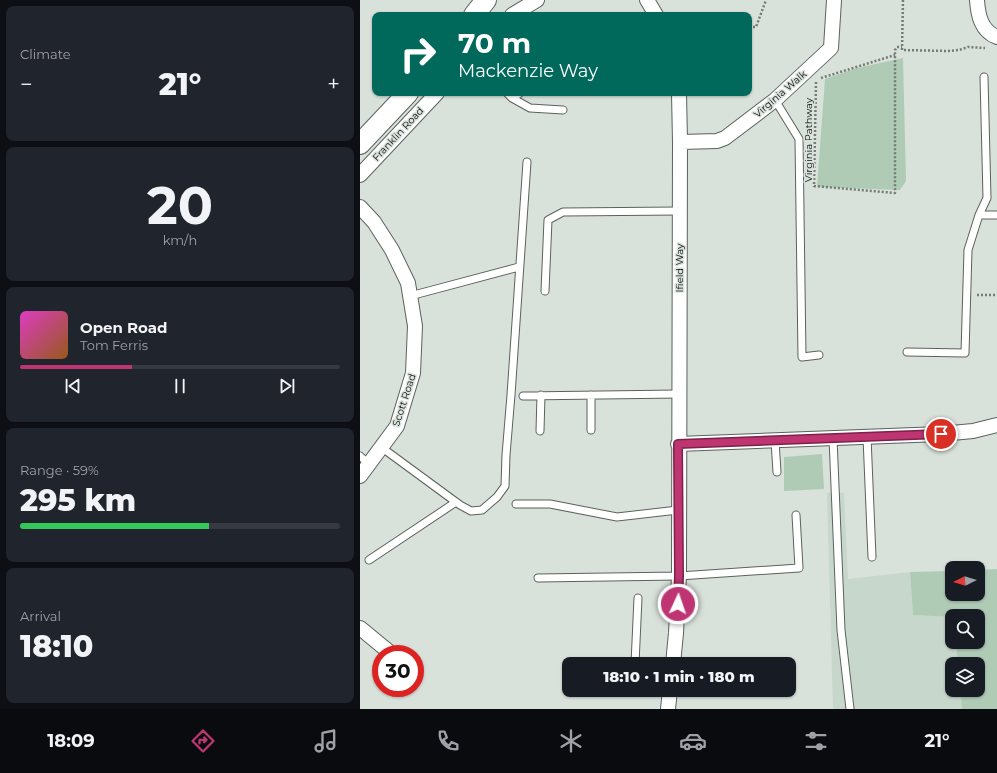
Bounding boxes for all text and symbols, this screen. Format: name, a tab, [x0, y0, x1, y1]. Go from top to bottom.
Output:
text: 70 m	[458, 26, 531, 60]
icon: right	[392, 28, 444, 80]
text: Climate	[20, 46, 71, 62]
text: Mackenzie Way	[458, 60, 598, 82]
text: 21°	[159, 66, 201, 103]
street label: Virginia Walk	[751, 67, 809, 121]
text: −	[20, 71, 33, 98]
text: +	[327, 71, 340, 98]
street label: Virginia Pathway	[802, 97, 815, 182]
street label: Franklin Road	[370, 104, 426, 164]
text: 20	[147, 174, 213, 237]
text: km/h	[163, 232, 197, 248]
street label: Ifield Way	[673, 243, 686, 292]
text: Open Road	[80, 318, 168, 337]
text: Tom Ferris	[80, 337, 148, 353]
street label: Scott Road	[389, 372, 419, 428]
icon: previous	[62, 375, 84, 397]
icon: pause	[169, 375, 191, 397]
icon: next	[276, 375, 298, 397]
pin	[924, 417, 958, 451]
icon: arrive	[930, 423, 952, 445]
text: Range · 59%	[20, 462, 99, 478]
text: 295 km	[20, 482, 136, 519]
north arrow	[945, 561, 985, 601]
map controls	[945, 561, 985, 697]
position arrow	[657, 583, 699, 625]
text: Arrival	[20, 608, 61, 624]
button: search	[945, 609, 985, 649]
text: 18:10	[20, 628, 93, 665]
speed limit sign: 30	[372, 645, 424, 697]
button: layers	[945, 657, 985, 697]
text: 18:10 · 1 min · 180 m	[603, 667, 755, 686]
icon: directions	[189, 727, 217, 755]
icon: music	[312, 727, 340, 755]
icon: phone	[434, 727, 462, 755]
icon: climate	[557, 727, 585, 755]
icon: car	[679, 727, 707, 755]
icon: filters	[802, 727, 830, 755]
text: 18:09	[47, 730, 95, 752]
text: 21°	[924, 730, 950, 752]

